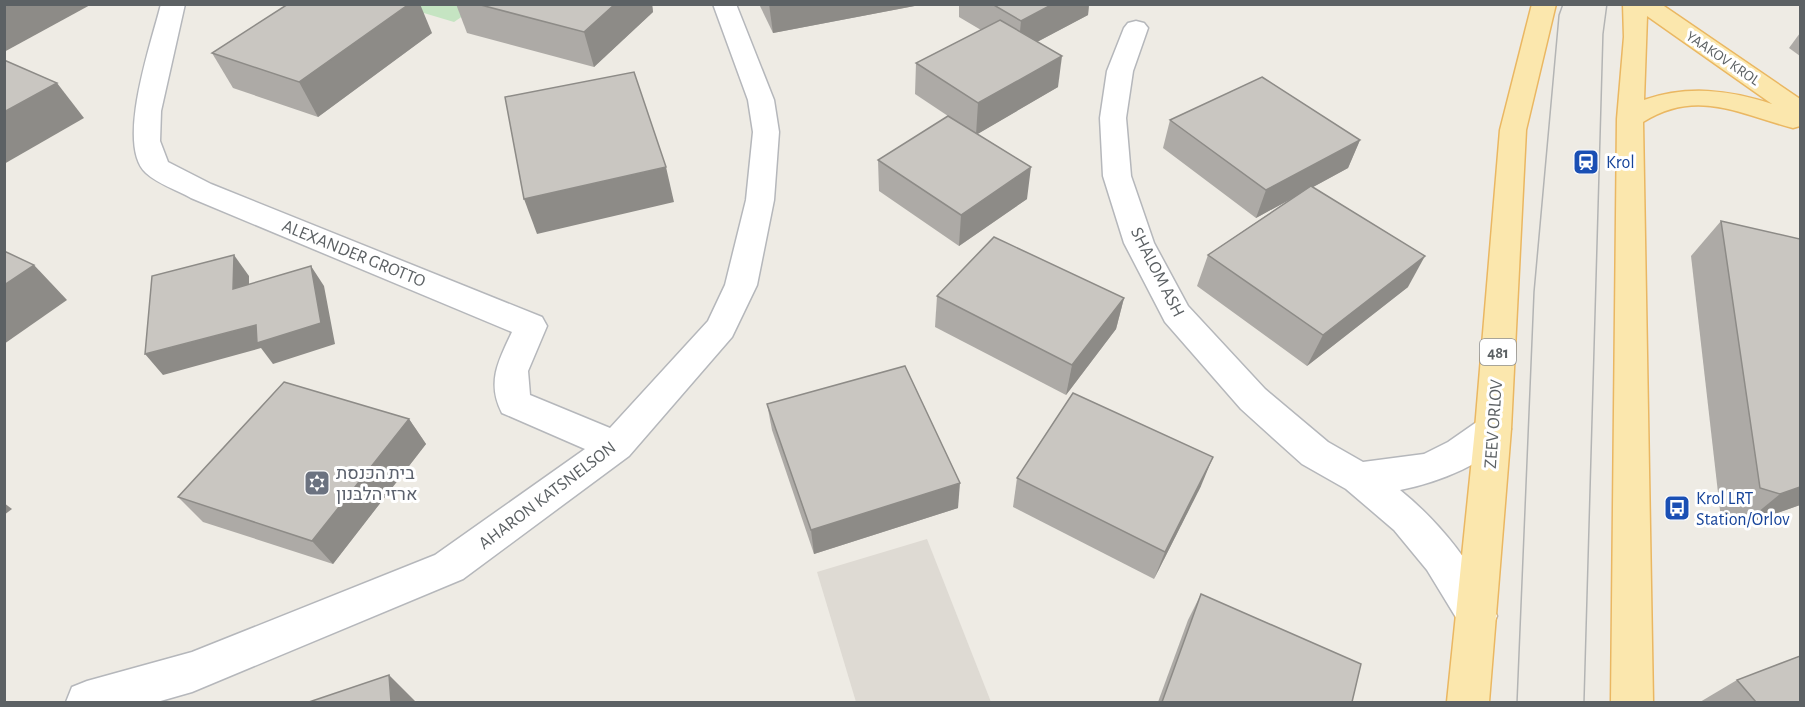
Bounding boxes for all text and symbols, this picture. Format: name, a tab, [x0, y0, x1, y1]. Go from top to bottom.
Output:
street label: YAAKOV KROL	[1683, 28, 1763, 89]
station icon: Krol	[1571, 147, 1601, 177]
place label: Krol	[1606, 154, 1635, 172]
street label: ALEXANDER GROTTO	[279, 217, 428, 291]
street label: SHALOM ASH	[1127, 225, 1187, 320]
road number: 481	[1480, 339, 1516, 365]
street label: ZEEV ORLOV	[1482, 378, 1506, 469]
street label: AHARON KATSNELSON	[476, 438, 620, 553]
place label: בית הכנסת ארזי הלבנון	[336, 465, 417, 504]
synagogue icon: בית הכנסת ארזי הלבנון	[302, 468, 332, 498]
place label: Krol LRT Station/Orlov	[1696, 490, 1790, 529]
bus stop icon: Krol LRT Station/Orlov	[1662, 493, 1692, 523]

